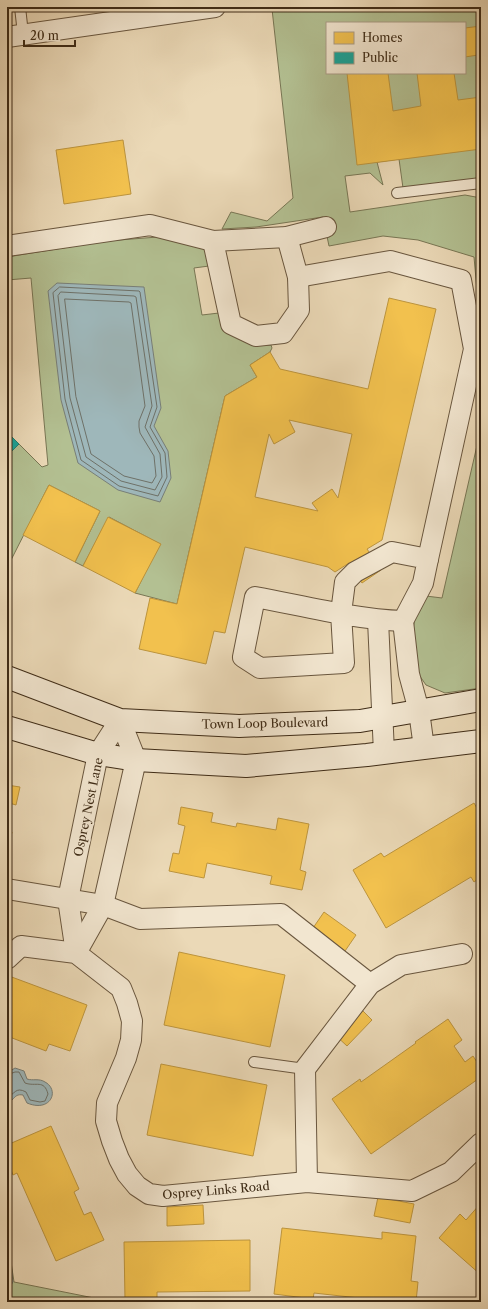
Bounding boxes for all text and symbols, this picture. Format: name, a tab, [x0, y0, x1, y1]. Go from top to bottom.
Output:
scale bar	[24, 22, 75, 48]
legend	[326, 22, 466, 74]
text: 20 m	[30, 28, 59, 43]
text: Homes	[362, 30, 402, 45]
text: Public	[362, 50, 398, 65]
street label: Town Loop Boulevard	[202, 714, 329, 732]
street label: Osprey Nest Lane	[70, 756, 106, 858]
street label: Osprey Links Road	[162, 1178, 271, 1202]

